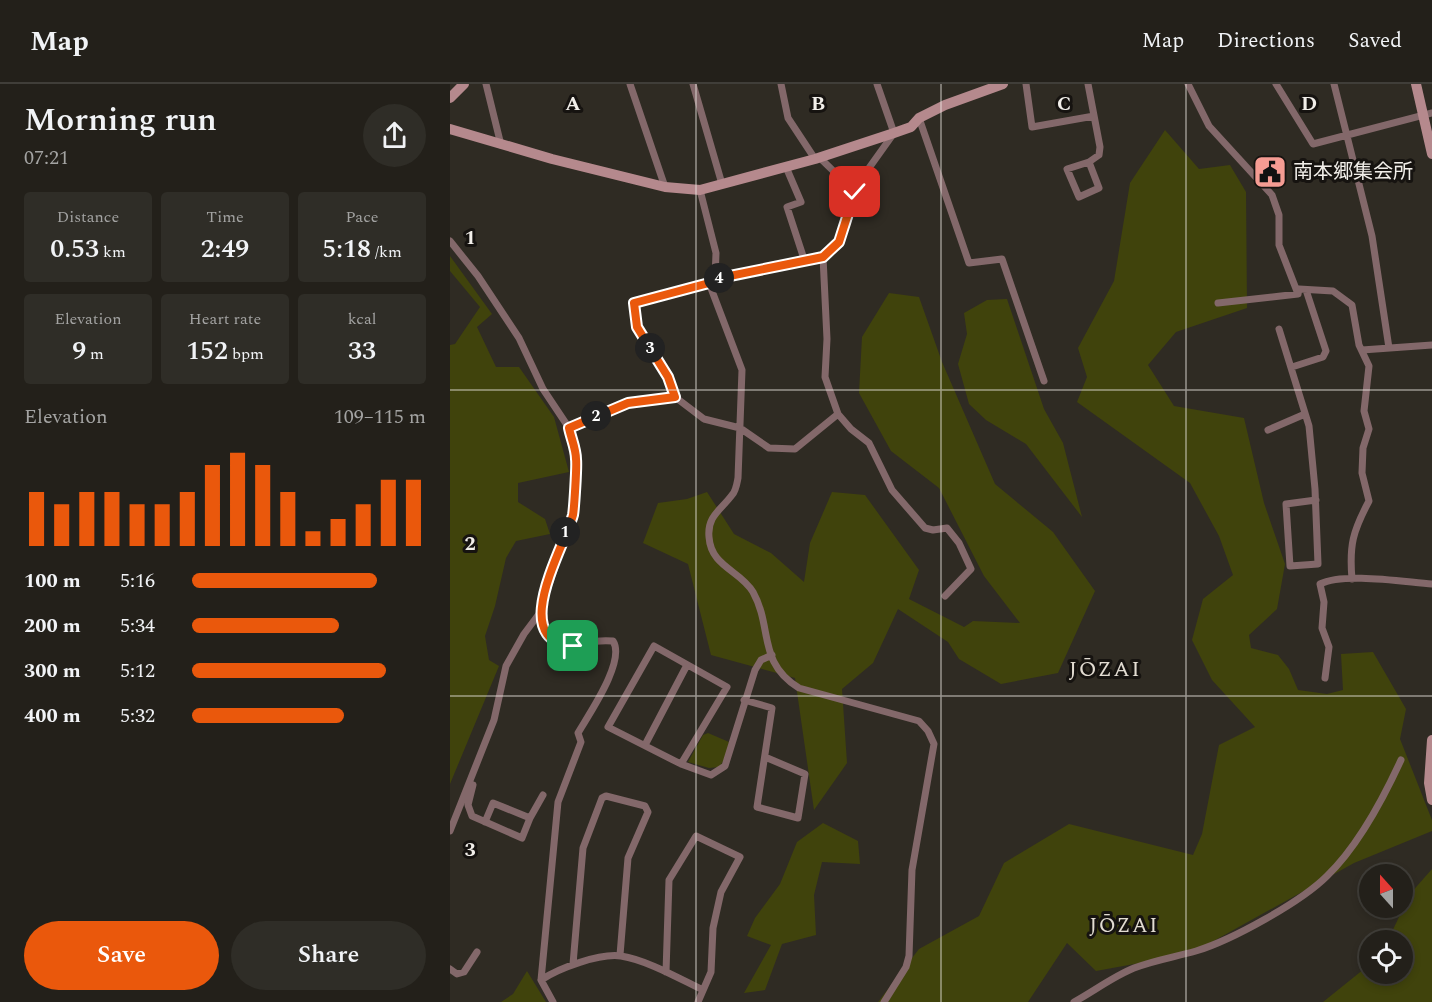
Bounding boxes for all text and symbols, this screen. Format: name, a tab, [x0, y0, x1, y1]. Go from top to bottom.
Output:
text: Map	[30, 20, 89, 63]
text: Map	[1142, 25, 1184, 57]
text: Directions	[1217, 25, 1315, 57]
text: Saved	[1348, 25, 1402, 57]
text: A	[565, 89, 581, 119]
text: B	[811, 89, 825, 119]
text: C	[1057, 89, 1071, 119]
text: D	[1301, 89, 1317, 119]
text: Morning run	[24, 95, 217, 145]
button: share	[363, 104, 426, 167]
text: 07:21	[24, 143, 69, 173]
public building icon: 南本郷集会所	[1252, 154, 1288, 190]
place label: 南本郷集会所	[1293, 157, 1413, 187]
pin	[829, 166, 880, 217]
icon: check	[838, 175, 871, 208]
text: Distance	[57, 205, 119, 229]
text: Time	[206, 205, 244, 229]
text: Pace	[345, 205, 379, 229]
text: 1	[464, 223, 476, 253]
text: 0.53	[50, 229, 99, 269]
text: 2:49	[201, 229, 249, 269]
text: 5:18	[322, 229, 371, 269]
text: km	[99, 240, 126, 264]
text: /km	[371, 240, 402, 264]
pin: 4	[704, 263, 734, 293]
text: 4	[715, 266, 723, 290]
text: Elevation	[54, 307, 122, 331]
text: Heart rate	[189, 307, 261, 331]
text: kcal	[348, 307, 376, 331]
text: 9	[72, 331, 86, 371]
text: 152	[186, 331, 228, 371]
text: 33	[348, 331, 376, 371]
pin: 3	[635, 333, 665, 363]
text: 3	[646, 336, 654, 360]
text: m	[86, 342, 104, 366]
text: bpm	[228, 342, 264, 366]
pin: 2	[581, 401, 611, 431]
text: Elevation	[24, 402, 108, 432]
text: 109–115 m	[334, 402, 426, 432]
text: 2	[592, 404, 600, 428]
pin: 1	[550, 517, 580, 547]
text: 1	[561, 520, 569, 544]
text: 2	[464, 529, 476, 559]
text: 100 m	[24, 566, 81, 596]
text: 5:16	[120, 566, 155, 596]
text: 200 m	[24, 611, 81, 641]
text: 5:34	[120, 611, 155, 641]
pin	[547, 620, 598, 671]
icon: arrive	[556, 629, 589, 662]
district label: JŌZAI	[1069, 653, 1141, 686]
text: 300 m	[24, 656, 81, 686]
text: 5:12	[120, 656, 155, 686]
text: 400 m	[24, 701, 81, 731]
text: 5:32	[120, 701, 155, 731]
text: 3	[464, 835, 476, 865]
north arrow	[1359, 864, 1413, 918]
map controls	[1359, 864, 1413, 984]
district label: JŌZAI	[1089, 910, 1159, 942]
button: Save	[24, 921, 219, 990]
button: Share	[231, 921, 426, 990]
button: locate	[1359, 930, 1413, 984]

